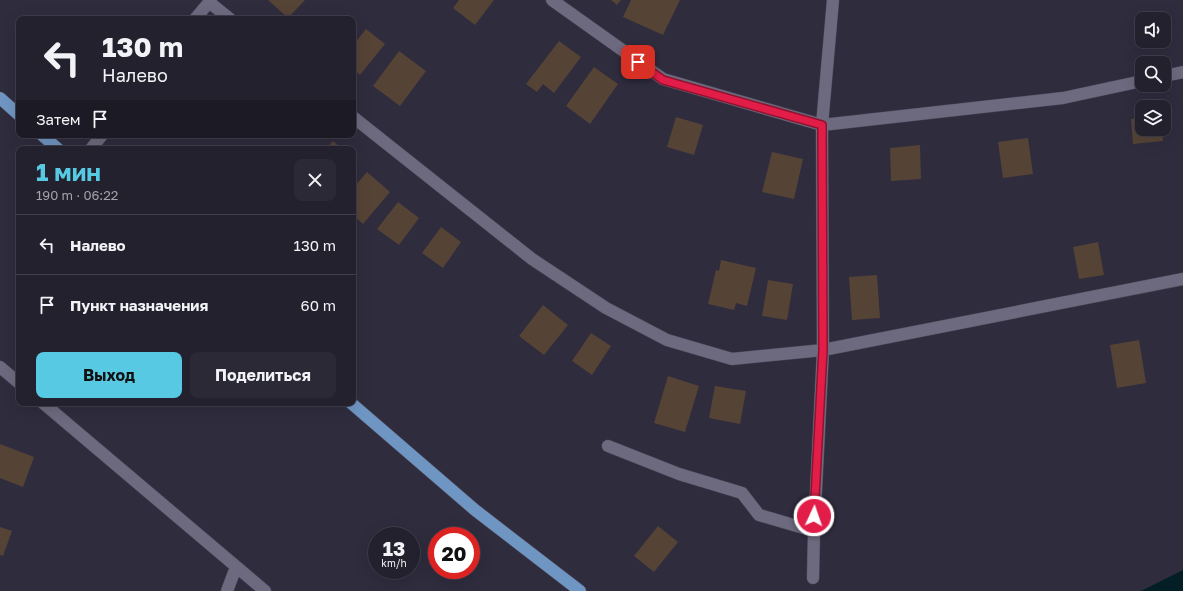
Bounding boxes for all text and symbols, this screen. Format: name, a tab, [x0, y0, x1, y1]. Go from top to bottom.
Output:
map controls	[1135, 12, 1171, 136]
button: sound	[1135, 12, 1171, 48]
text: 130 m	[102, 30, 183, 63]
icon: left	[36, 32, 88, 84]
pin	[621, 45, 655, 79]
icon: arrive	[627, 51, 649, 73]
button: search	[1135, 56, 1171, 92]
text: Налево	[102, 64, 168, 86]
button: layers	[1135, 100, 1171, 136]
icon: arrive	[89, 108, 111, 130]
text: Затем	[36, 110, 81, 128]
text: 1 мин	[36, 157, 101, 186]
button: close	[294, 159, 336, 201]
text: 190 m · 06:22	[36, 187, 118, 203]
icon: left	[36, 234, 58, 256]
text: Налево	[70, 236, 126, 254]
text: 130 m	[294, 236, 336, 254]
icon: arrive	[36, 294, 58, 316]
text: Пункт назначения	[70, 296, 208, 314]
text: 60 m	[301, 296, 336, 314]
button: Выход	[36, 352, 182, 398]
button: Поделиться	[190, 352, 336, 398]
position arrow	[793, 495, 835, 537]
speed limit sign: 20	[428, 527, 480, 579]
text: 13	[383, 536, 405, 560]
text: km/h	[381, 557, 407, 569]

